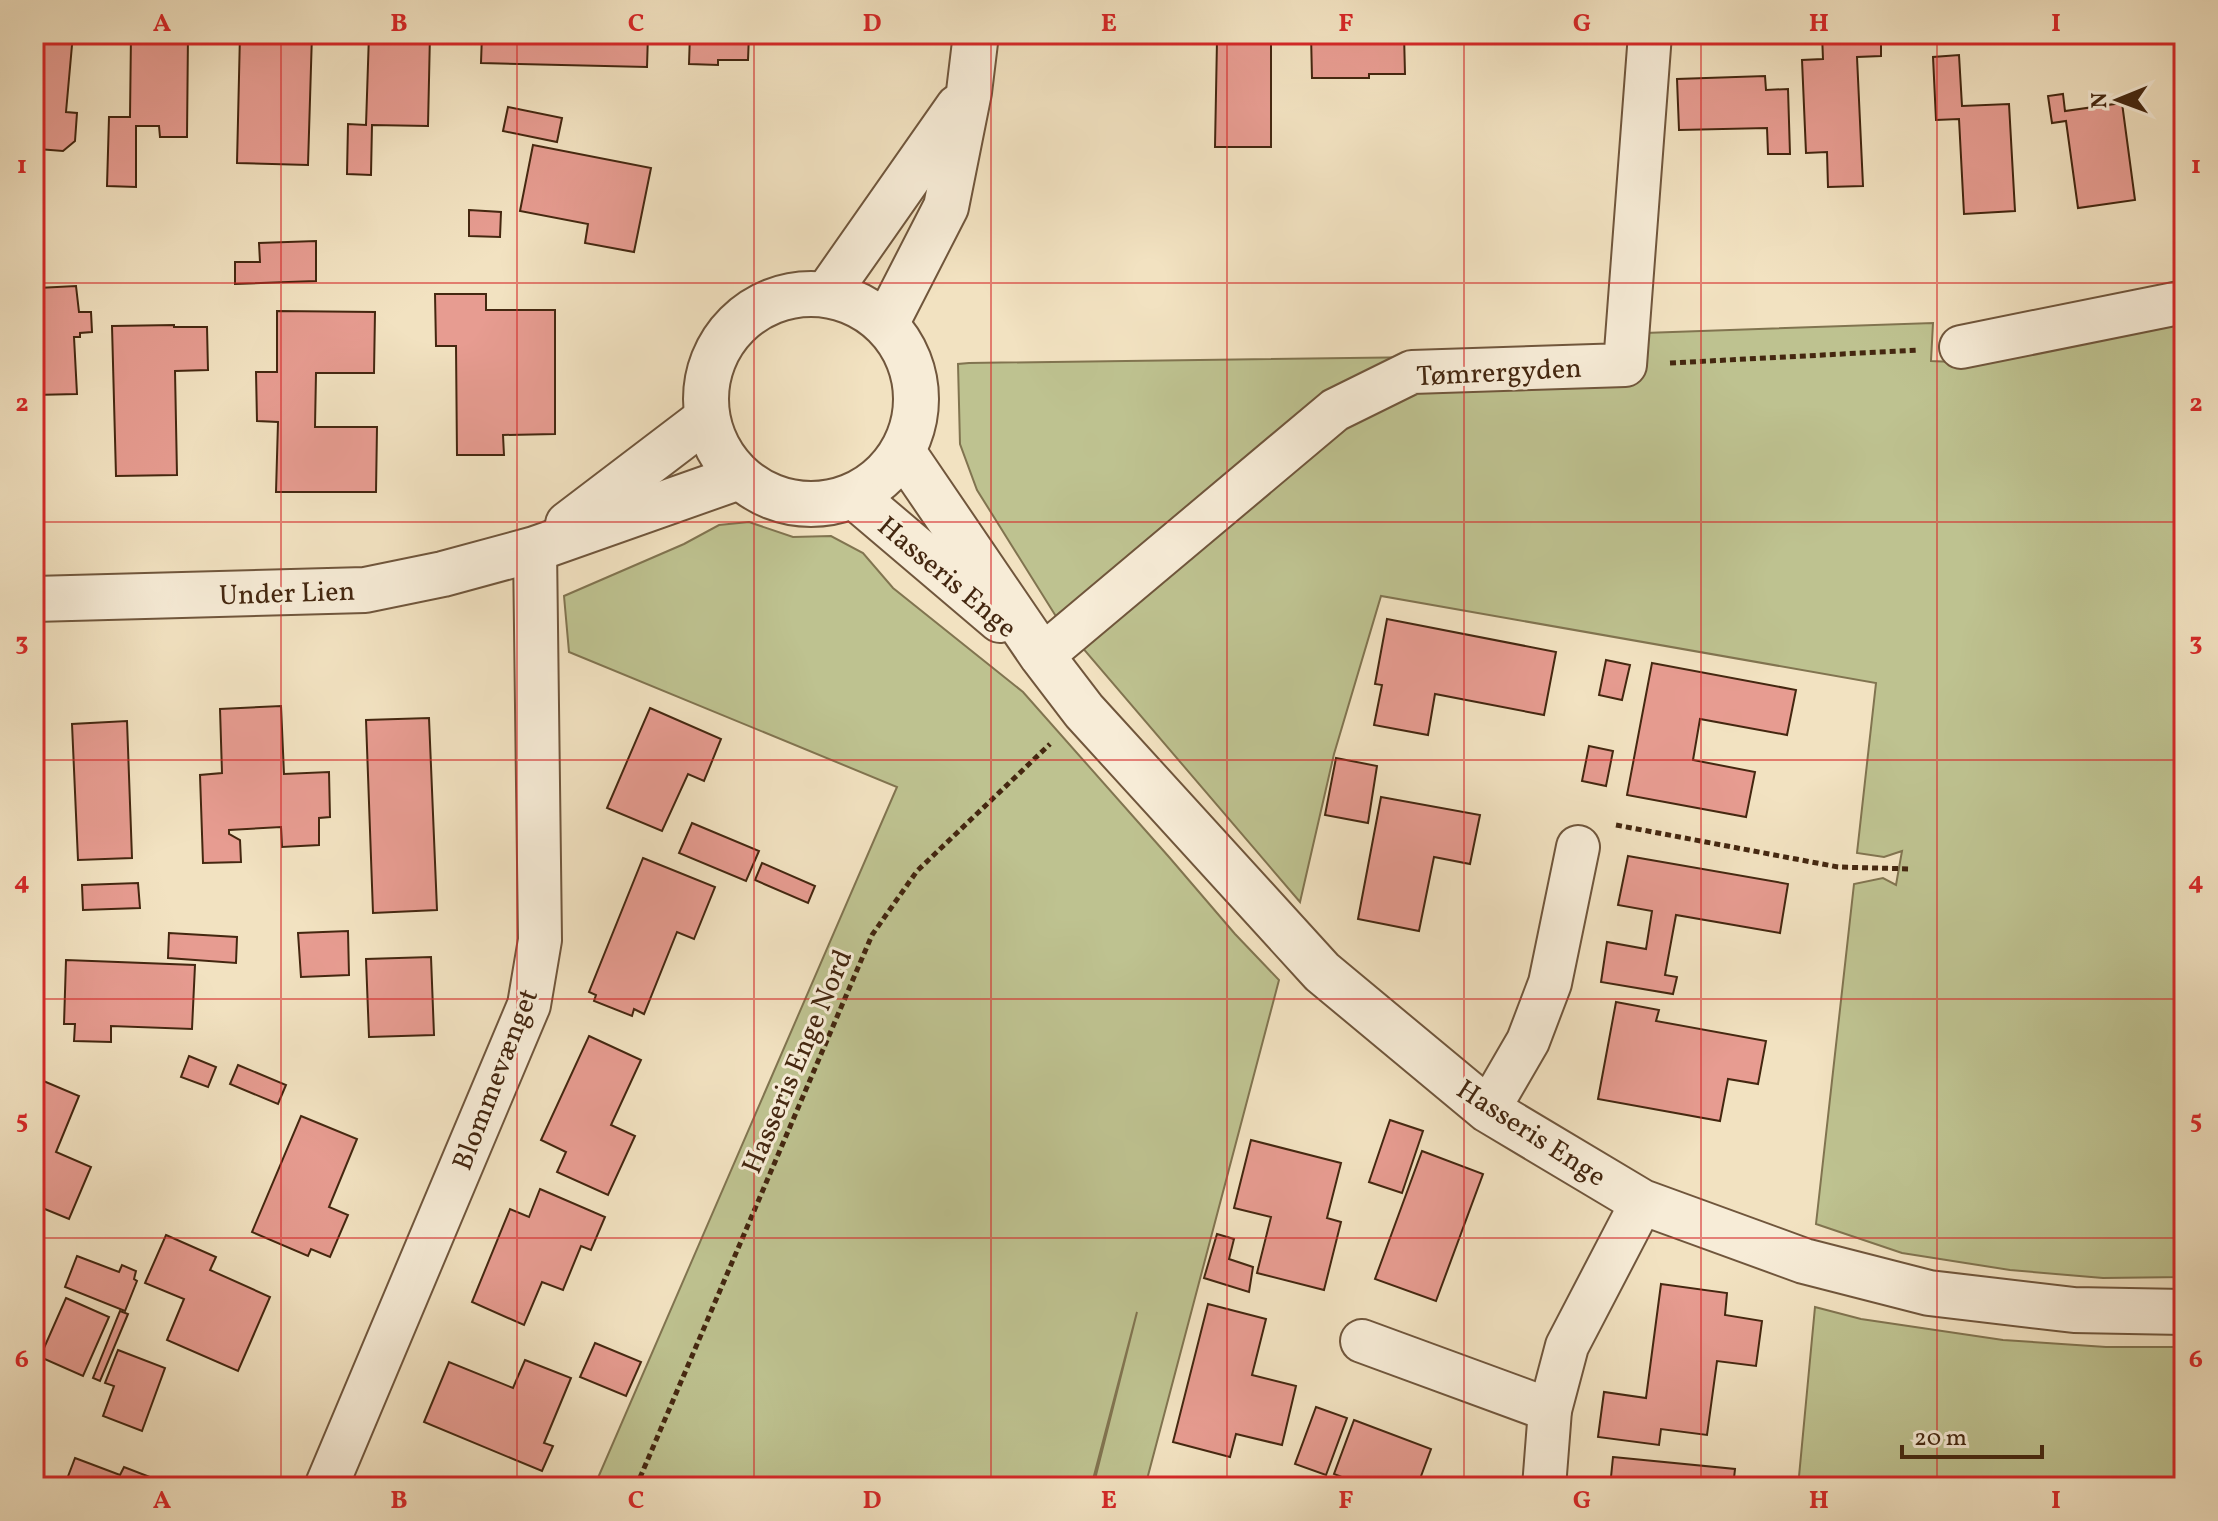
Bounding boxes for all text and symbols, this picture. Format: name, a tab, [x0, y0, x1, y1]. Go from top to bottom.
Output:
text: A	[153, 6, 172, 42]
text: B	[390, 6, 408, 42]
text: C	[628, 6, 644, 42]
text: D	[862, 6, 882, 42]
text: E	[1101, 6, 1117, 42]
text: F	[1338, 6, 1354, 42]
text: G	[1573, 6, 1591, 42]
text: H	[1809, 6, 1829, 42]
text: I	[2051, 6, 2061, 42]
north arrow	[2078, 60, 2158, 140]
text: N	[2085, 92, 2116, 109]
text: 1	[17, 148, 27, 184]
text: 1	[2191, 148, 2201, 184]
street label: Tømrergyden	[1415, 350, 1583, 397]
text: 2	[15, 386, 29, 422]
text: 2	[2189, 386, 2203, 422]
street label: Hasseris Enge	[868, 508, 1024, 648]
street label: Under Lien	[218, 573, 356, 616]
text: 3	[15, 625, 29, 661]
text: 3	[2189, 625, 2203, 661]
text: 4	[14, 864, 30, 900]
text: 4	[2188, 864, 2204, 900]
street label: Hasseris Enge Nord	[733, 944, 863, 1180]
street label: Blommevænget	[444, 983, 549, 1176]
street label: Hasseris Enge	[1448, 1071, 1613, 1197]
text: 5	[16, 1103, 28, 1139]
text: 5	[2190, 1103, 2202, 1139]
text: 6	[15, 1342, 29, 1378]
text: 6	[2189, 1342, 2203, 1378]
scale bar	[1902, 1409, 2042, 1459]
text: 20 m	[1914, 1422, 1967, 1456]
text: A	[153, 1483, 172, 1519]
text: B	[390, 1483, 408, 1519]
text: C	[628, 1483, 644, 1519]
text: D	[862, 1483, 882, 1519]
text: E	[1101, 1483, 1117, 1519]
text: F	[1338, 1483, 1354, 1519]
text: G	[1573, 1483, 1591, 1519]
text: H	[1809, 1483, 1829, 1519]
text: I	[2051, 1483, 2061, 1519]

